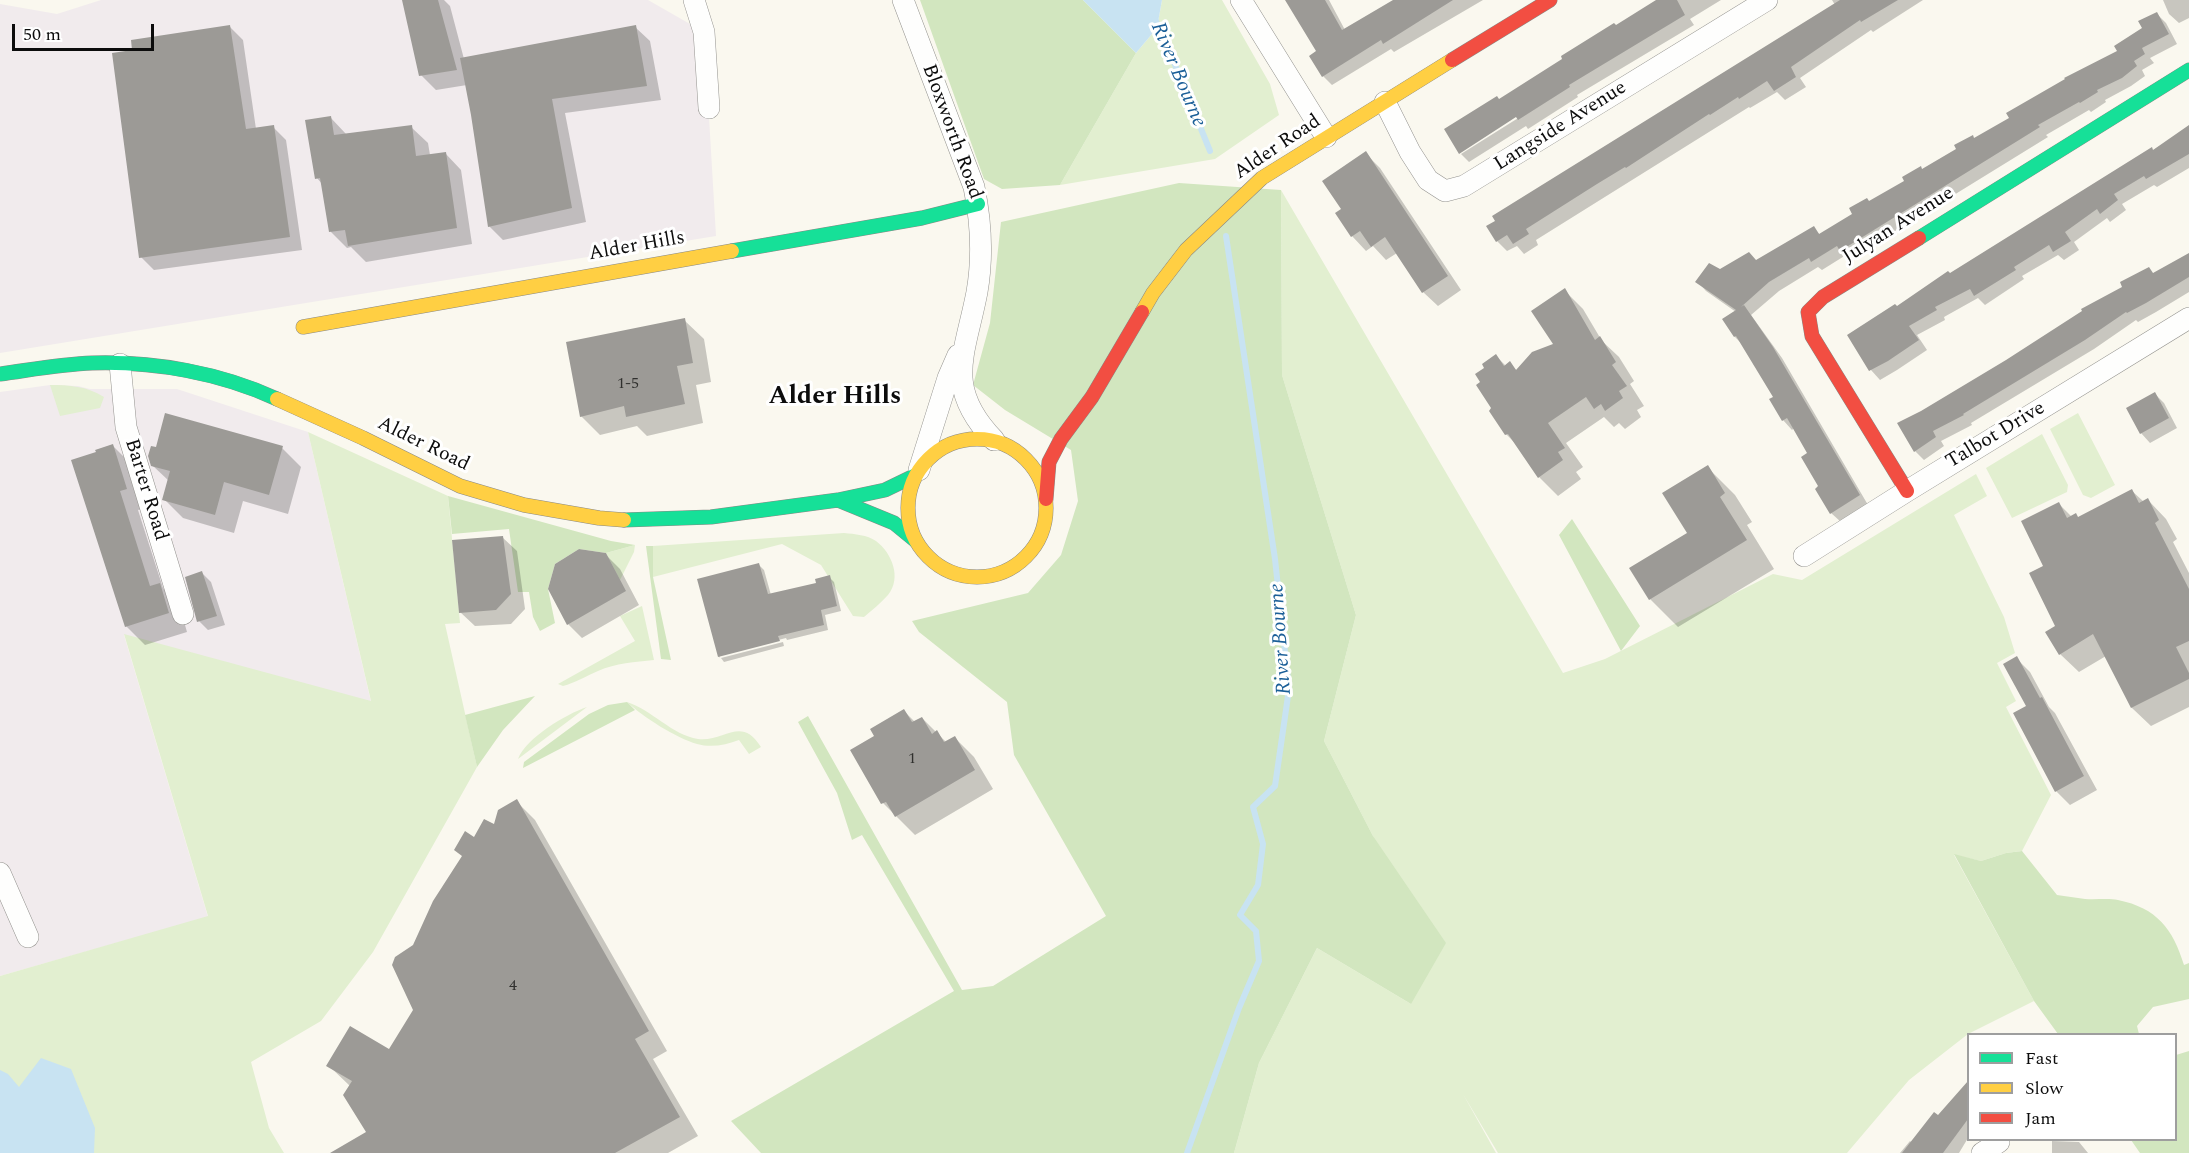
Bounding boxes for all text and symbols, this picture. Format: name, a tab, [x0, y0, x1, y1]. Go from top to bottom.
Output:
scale bar	[15, 12, 158, 50]
water label: River Bourne	[1144, 19, 1210, 131]
text: 50 m	[23, 21, 61, 48]
street label: Bloxworth Road	[915, 61, 987, 203]
street label: Langside Avenue	[1490, 77, 1632, 177]
street label: Alder Road	[1230, 110, 1326, 186]
street label: Julyan Avenue	[1839, 182, 1959, 270]
street label: Alder Hills	[587, 227, 687, 267]
house number: 1-5	[617, 375, 639, 395]
district label: Alder Hills	[769, 382, 901, 414]
street label: Talbot Drive	[1942, 397, 2050, 475]
street label: Alder Road	[373, 412, 473, 478]
street label: Barter Road	[118, 436, 172, 544]
water label: River Bourne	[1266, 582, 1298, 696]
house number: 1	[908, 750, 916, 770]
house number: 4	[509, 977, 517, 997]
legend	[1967, 1033, 2177, 1141]
text: Fast	[2025, 1045, 2058, 1072]
text: Slow	[2025, 1075, 2063, 1102]
text: Jam	[2025, 1105, 2056, 1132]

